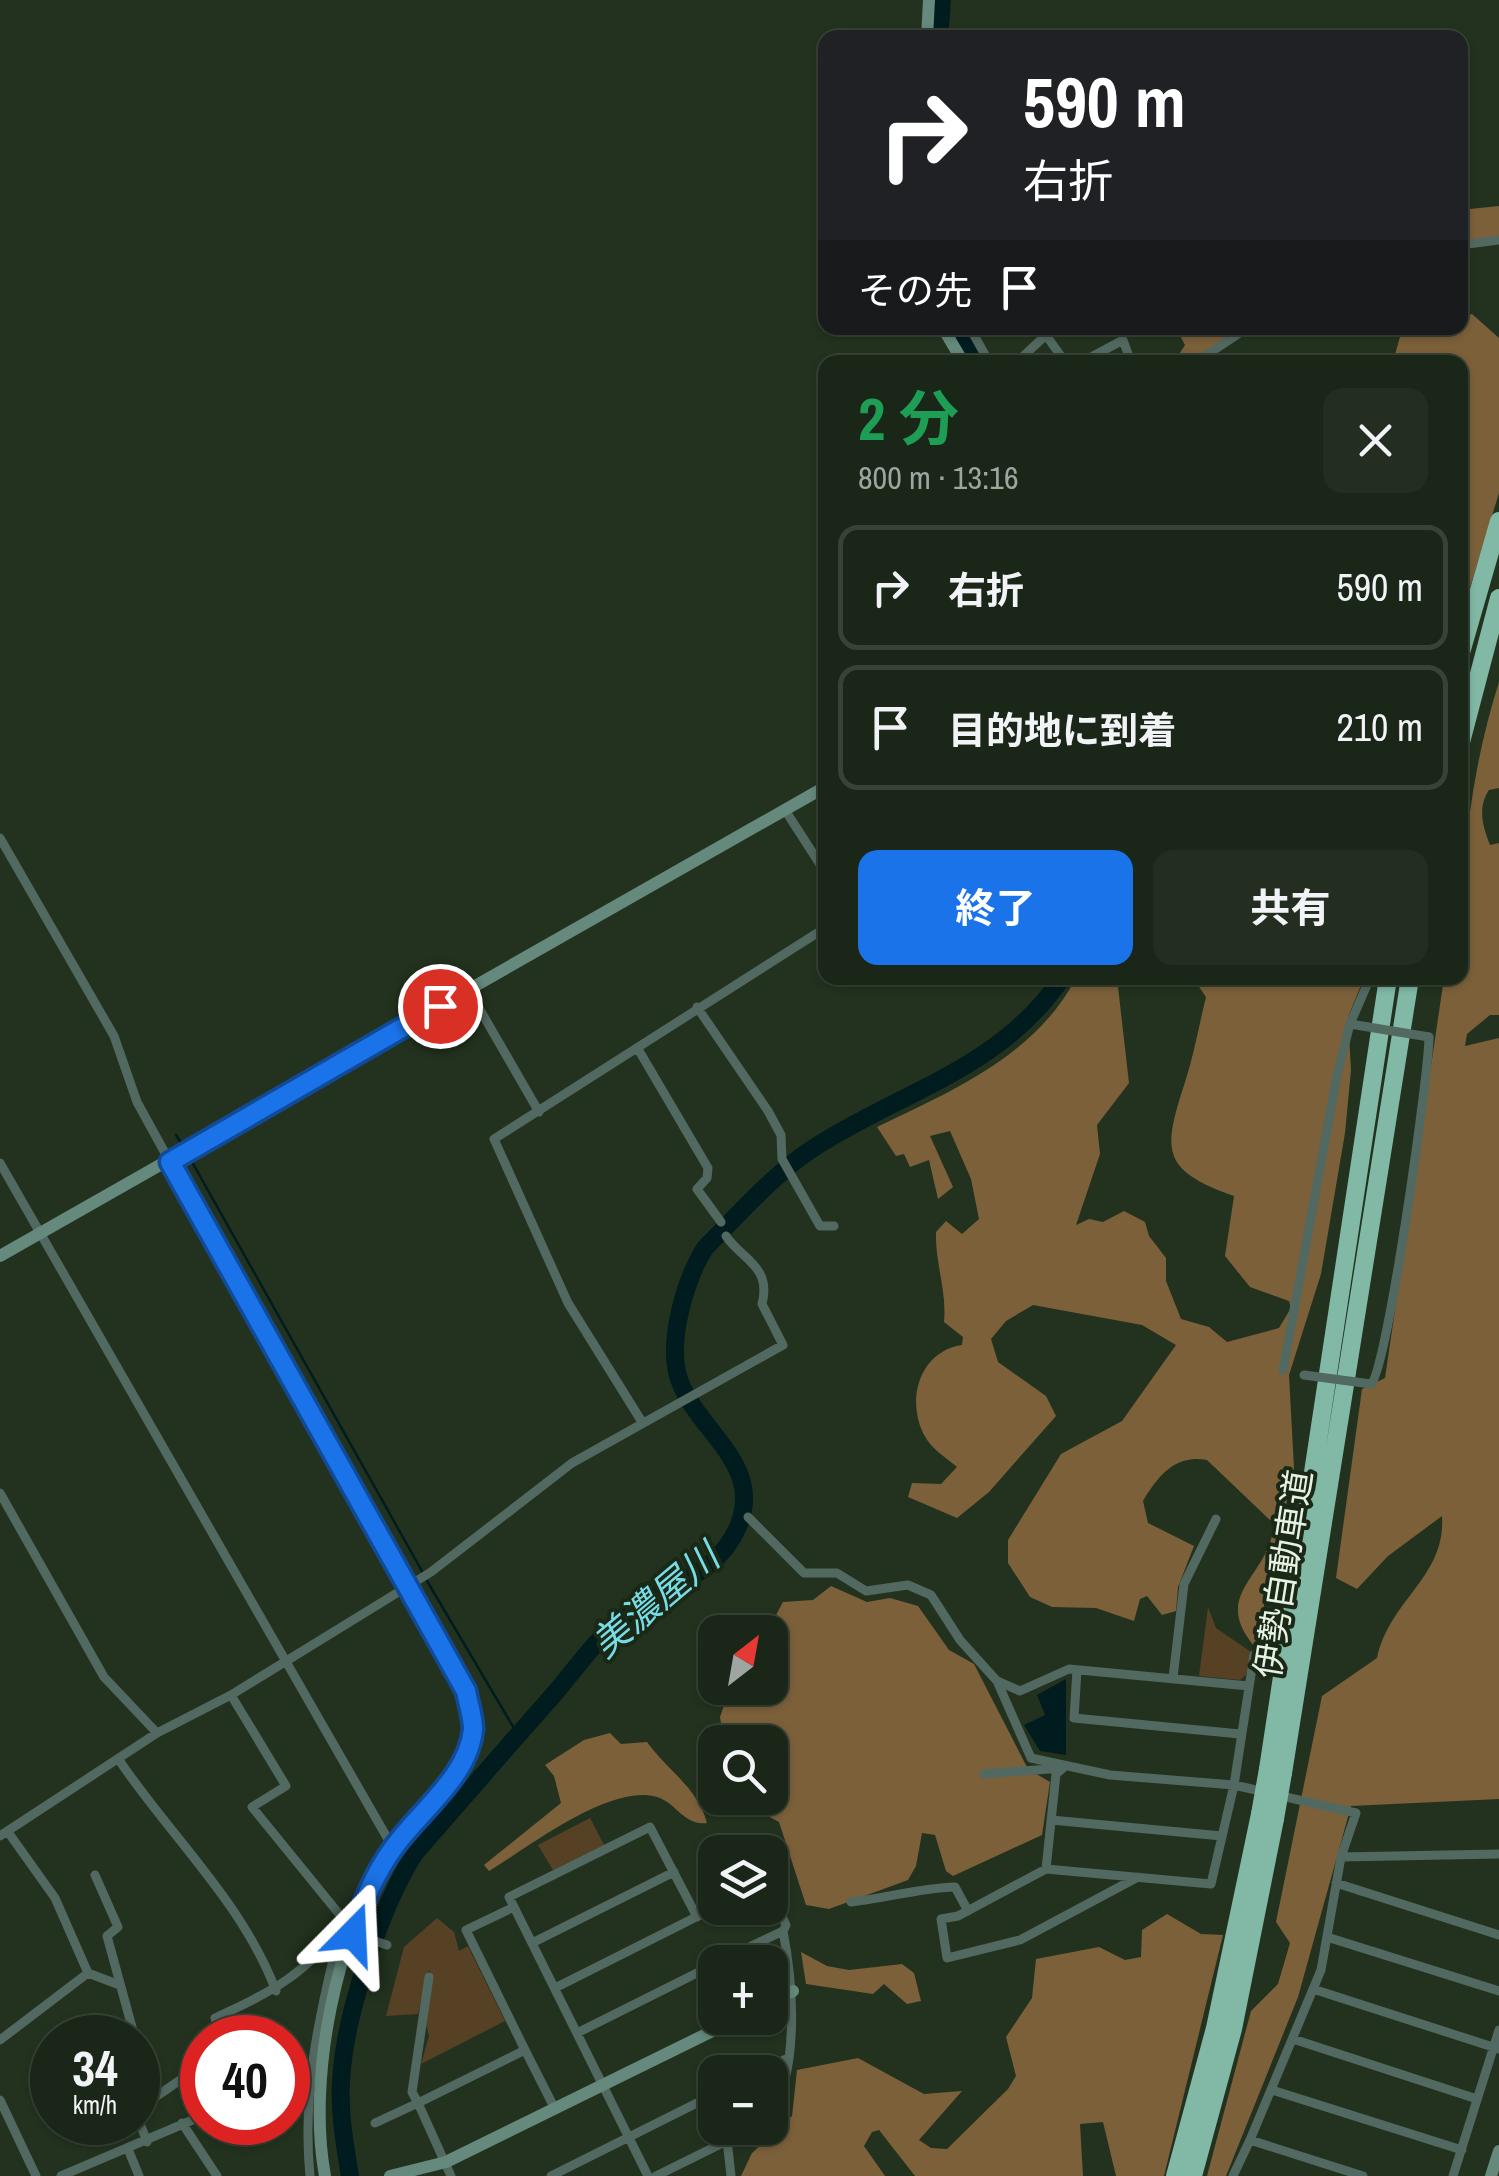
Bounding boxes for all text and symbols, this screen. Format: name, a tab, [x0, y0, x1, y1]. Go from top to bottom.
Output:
text: 590 m	[1023, 55, 1186, 149]
icon: right	[858, 70, 988, 200]
text: 右折	[1023, 150, 1113, 211]
icon: arrive	[992, 260, 1047, 315]
text: その先	[858, 265, 972, 316]
text: 2 分	[858, 378, 959, 459]
button: close	[1323, 388, 1428, 493]
text: 800 m · 13:16	[858, 456, 1018, 499]
icon: right	[863, 560, 918, 615]
text: 590 m	[1336, 562, 1423, 613]
text: 右折	[948, 565, 1024, 616]
icon: arrive	[863, 700, 918, 755]
text: 210 m	[1336, 702, 1423, 753]
text: 目的地に到着	[948, 705, 1176, 756]
button: 終了	[858, 850, 1133, 965]
button: 共有	[1153, 850, 1428, 965]
pin	[398, 964, 483, 1049]
icon: arrive	[413, 979, 468, 1034]
street label: 伊勢自動車道	[1243, 1467, 1323, 1681]
water label: 美濃屋川	[580, 1529, 733, 1668]
north arrow	[698, 1615, 788, 1705]
map controls	[698, 1615, 788, 2145]
button: search	[698, 1725, 788, 1815]
button: layers	[698, 1835, 788, 1925]
position arrow	[301, 1882, 405, 1986]
button: +	[698, 1945, 788, 2035]
speed limit sign: 40	[180, 2015, 310, 2145]
text: 34	[72, 2034, 118, 2102]
button: −	[698, 2055, 788, 2145]
text: km/h	[73, 2088, 117, 2122]

